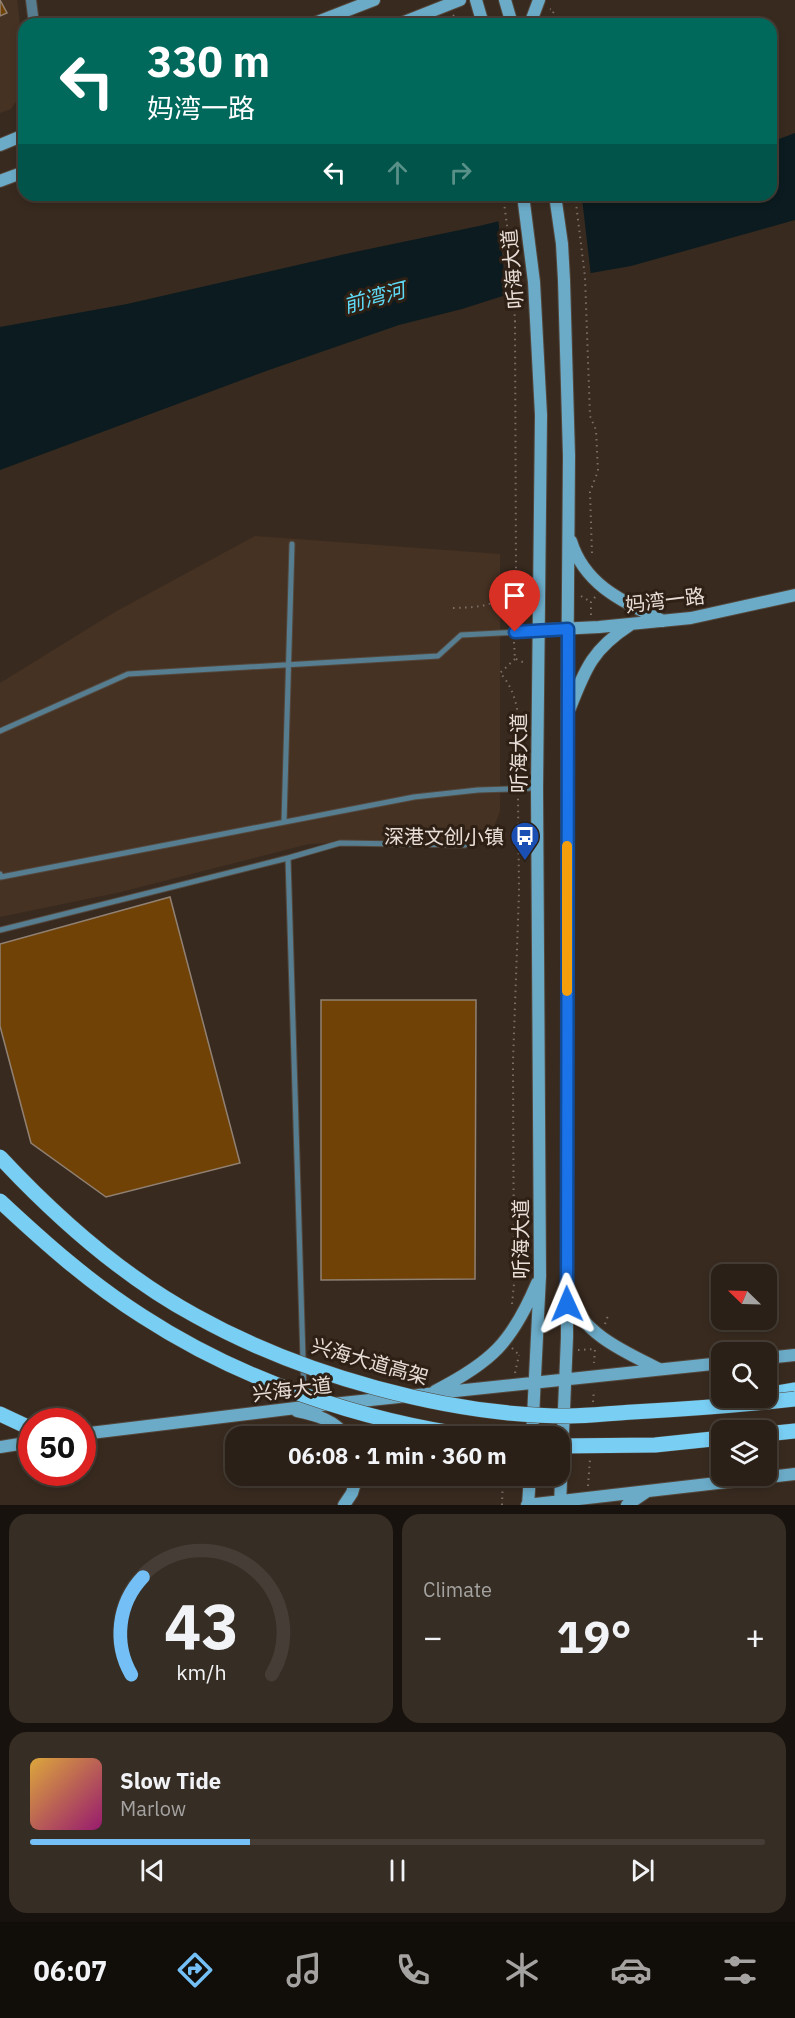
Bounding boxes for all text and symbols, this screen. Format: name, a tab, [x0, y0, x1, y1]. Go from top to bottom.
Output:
text: 330 m	[147, 34, 270, 89]
icon: left	[48, 42, 126, 120]
text: 妈湾一路	[147, 90, 255, 125]
icon: left	[318, 156, 351, 189]
icon: ahead	[381, 156, 414, 189]
icon: right	[444, 156, 477, 189]
street label: 听海大道	[495, 228, 529, 310]
water label: 前湾河	[340, 274, 412, 319]
pin	[489, 570, 540, 632]
icon: arrive	[498, 579, 531, 612]
street label: 妈湾一路	[624, 582, 706, 618]
street label: 听海大道	[505, 713, 532, 793]
bus stop icon: 深港文创小镇	[509, 820, 541, 862]
place label: 深港文创小镇	[384, 823, 504, 850]
street label: 听海大道	[507, 1199, 534, 1279]
north arrow	[711, 1264, 777, 1330]
map controls	[711, 1264, 777, 1486]
position arrow	[535, 1272, 599, 1336]
street label: 兴海大道高架	[309, 1331, 431, 1391]
button: search	[711, 1342, 777, 1408]
street label: 兴海大道	[251, 1371, 333, 1407]
speed limit sign: 50	[18, 1408, 96, 1486]
button: layers	[711, 1420, 777, 1486]
text: 06:08 · 1 min · 360 m	[288, 1441, 507, 1470]
text: Climate	[423, 1576, 492, 1603]
text: 43	[164, 1585, 238, 1666]
text: 19°	[556, 1607, 632, 1665]
text: −	[423, 1615, 443, 1658]
text: +	[745, 1615, 765, 1658]
text: km/h	[176, 1659, 226, 1687]
text: Slow Tide	[120, 1766, 221, 1795]
text: Marlow	[120, 1795, 186, 1822]
icon: previous	[136, 1854, 169, 1887]
icon: pause	[381, 1854, 414, 1887]
icon: next	[626, 1854, 659, 1887]
icon: directions	[174, 1949, 216, 1991]
icon: music	[283, 1949, 325, 1991]
icon: phone	[392, 1949, 434, 1991]
icon: climate	[501, 1949, 543, 1991]
icon: car	[610, 1949, 652, 1991]
icon: filters	[719, 1949, 761, 1991]
text: 06:07	[34, 1953, 107, 1988]

